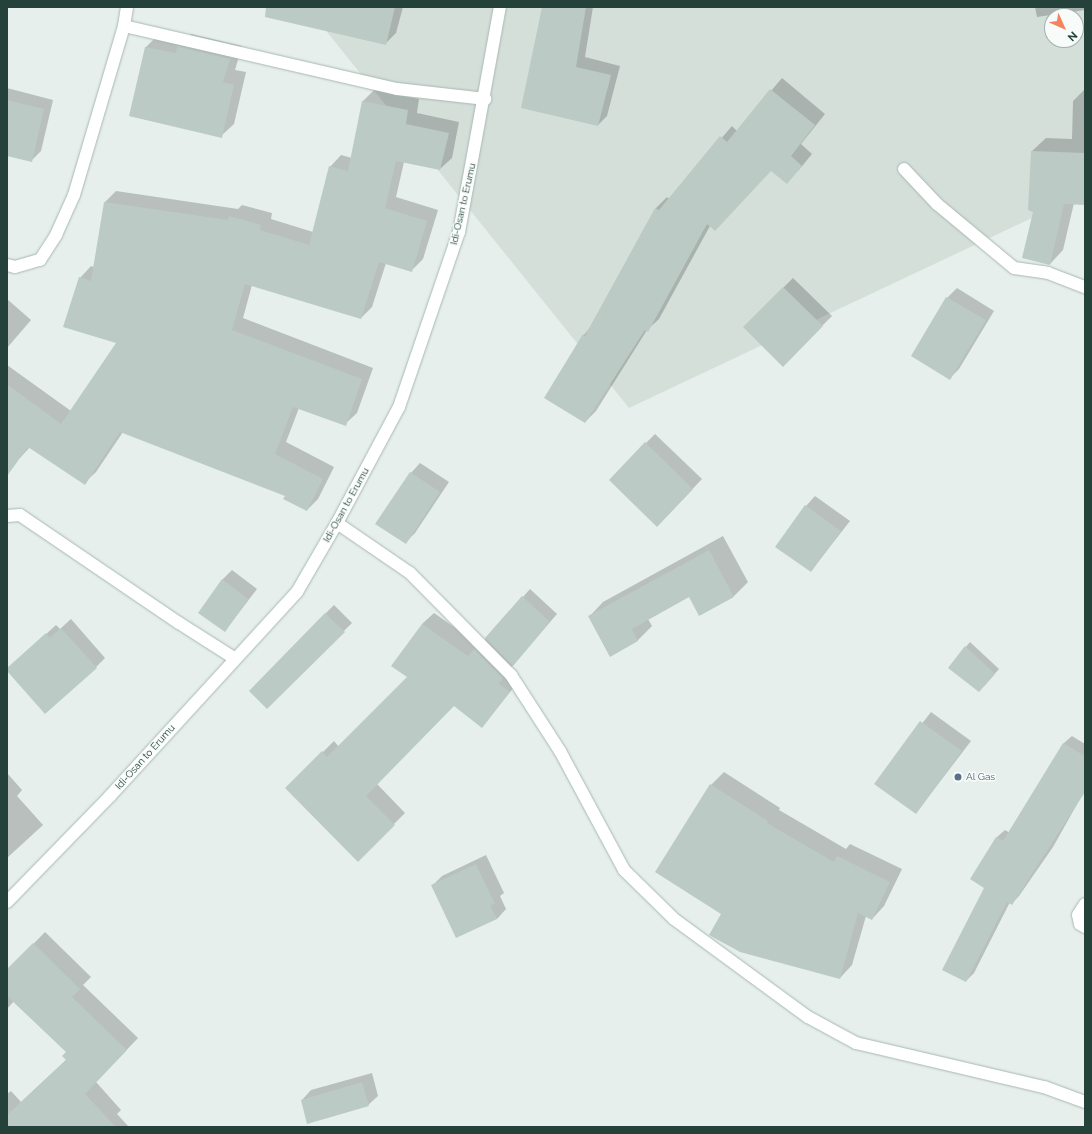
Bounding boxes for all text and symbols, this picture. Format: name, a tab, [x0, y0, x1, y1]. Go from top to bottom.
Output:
north arrow	[1044, 8, 1084, 48]
text: N	[1065, 29, 1080, 44]
street label: Idi-Osan to Erumu	[448, 162, 478, 246]
street label: Idi-Osan to Erumu	[320, 466, 372, 544]
street label: Idi-Osan to Erumu	[113, 722, 177, 792]
place label: Al Gas	[966, 771, 995, 783]
marker: Al Gas	[953, 772, 963, 782]

